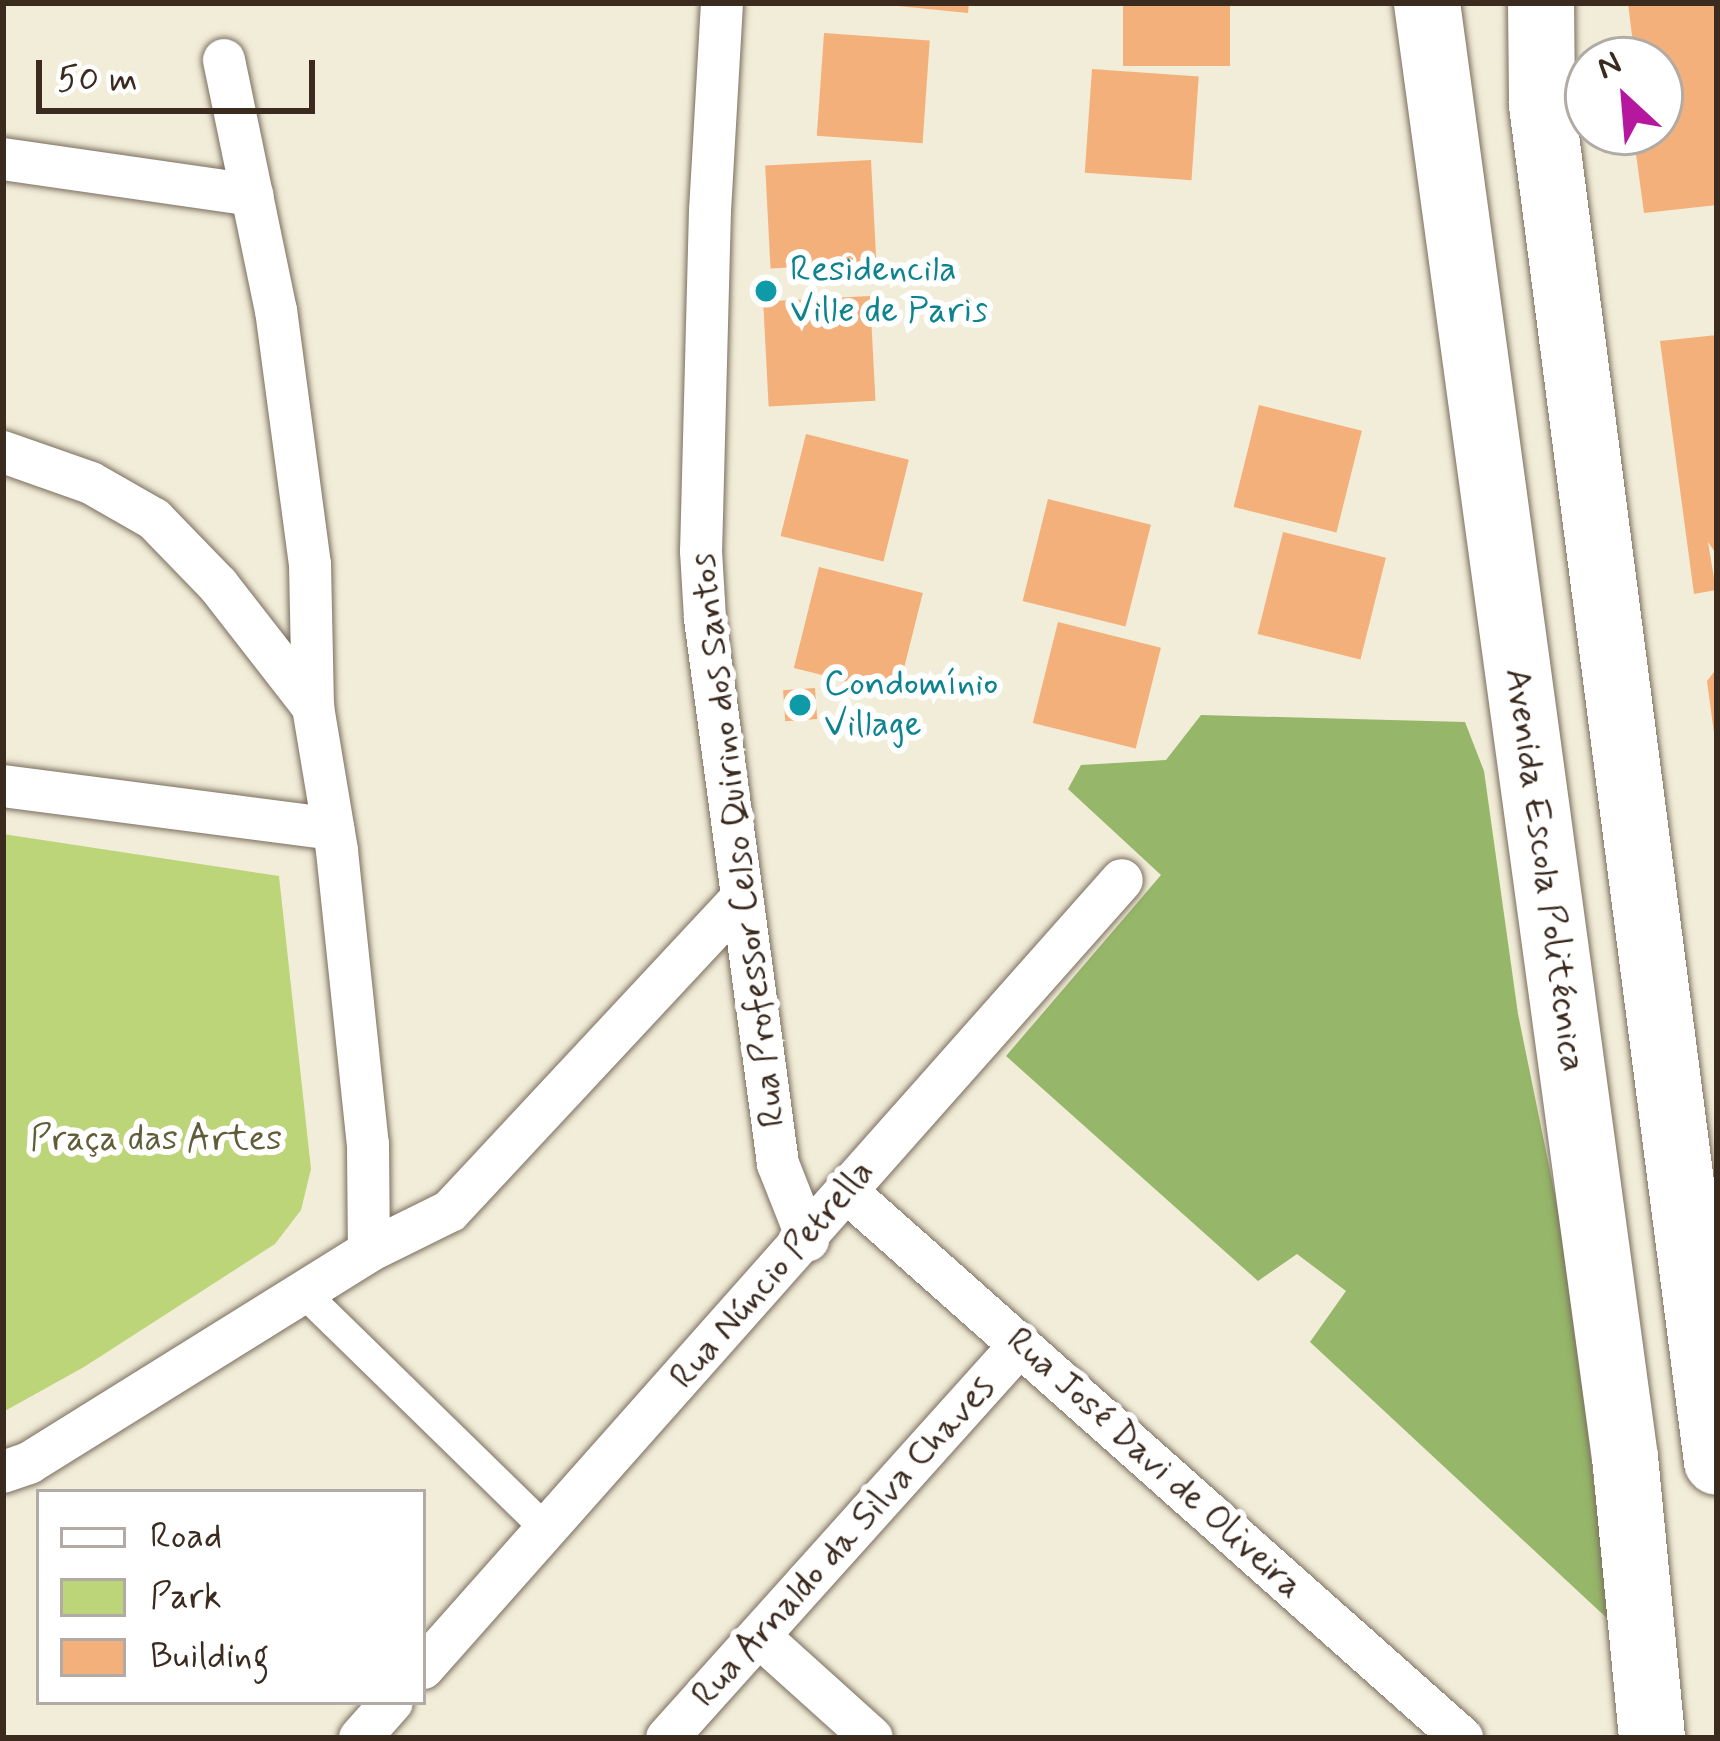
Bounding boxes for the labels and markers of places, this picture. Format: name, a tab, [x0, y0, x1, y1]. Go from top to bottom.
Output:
place label: Residencila Ville de Paris	[790, 248, 985, 333]
marker: Residencila Ville de Paris	[753, 278, 779, 304]
place label: Condomínio Village	[824, 662, 998, 747]
marker: Condomínio Village	[787, 692, 813, 718]

